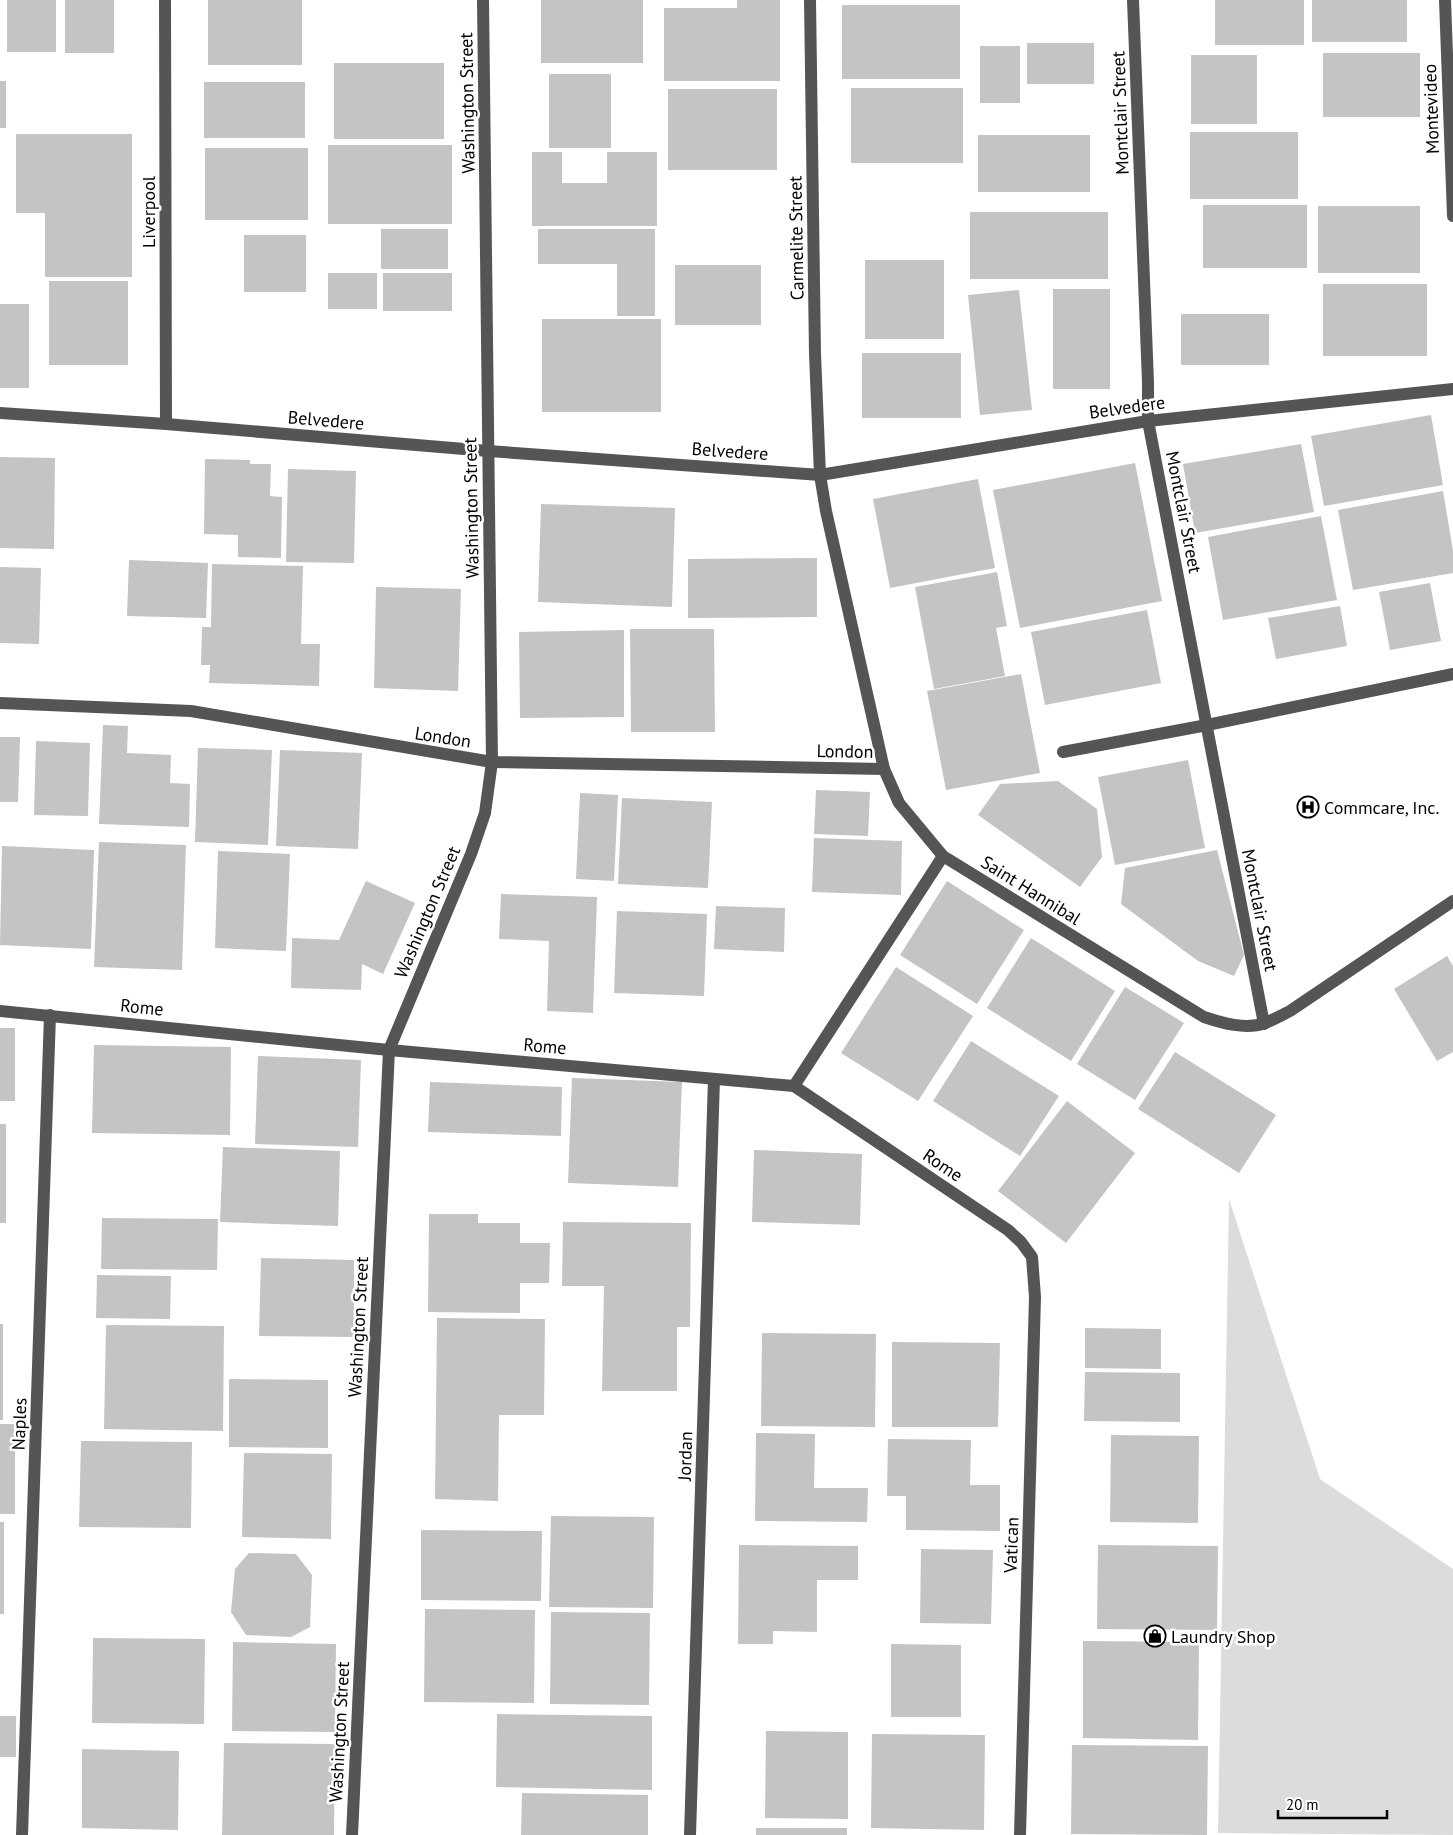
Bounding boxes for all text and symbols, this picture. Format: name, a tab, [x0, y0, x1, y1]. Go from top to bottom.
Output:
street label: Washington Street	[454, 32, 480, 174]
street label: Montclair Street	[1106, 51, 1134, 175]
street label: Montevideo	[1418, 64, 1444, 154]
street label: Liverpool	[137, 175, 160, 248]
street label: Carmelite Street	[783, 175, 809, 301]
street label: Belvedere	[1087, 390, 1167, 424]
street label: Belvedere	[287, 405, 365, 435]
street label: Washington Street	[458, 437, 484, 579]
street label: Belvedere	[691, 437, 769, 465]
street label: Montclair Street	[1161, 449, 1207, 575]
street label: London	[413, 721, 473, 753]
street label: London	[816, 739, 874, 763]
hospital icon: Commcare, Inc.	[1296, 795, 1320, 819]
place label: Commcare, Inc.	[1324, 796, 1439, 819]
street label: Washington Street	[389, 843, 465, 981]
street label: Montclair Street	[1237, 847, 1283, 973]
street label: Saint Hannibal	[977, 850, 1086, 930]
street label: Rome	[119, 993, 165, 1021]
street label: Rome	[522, 1033, 568, 1059]
street label: Rome	[919, 1143, 967, 1187]
street label: Washington Street	[343, 1256, 373, 1398]
street label: Naples	[7, 1397, 31, 1451]
street label: Jordan	[673, 1431, 697, 1482]
street label: Vatican	[998, 1517, 1023, 1574]
shop icon: Laundry Shop	[1143, 1624, 1167, 1648]
place label: Laundry Shop	[1171, 1625, 1276, 1648]
street label: Washington Street	[324, 1661, 354, 1803]
scale bar	[1278, 1788, 1387, 1820]
text: 20 m	[1286, 1795, 1319, 1814]

